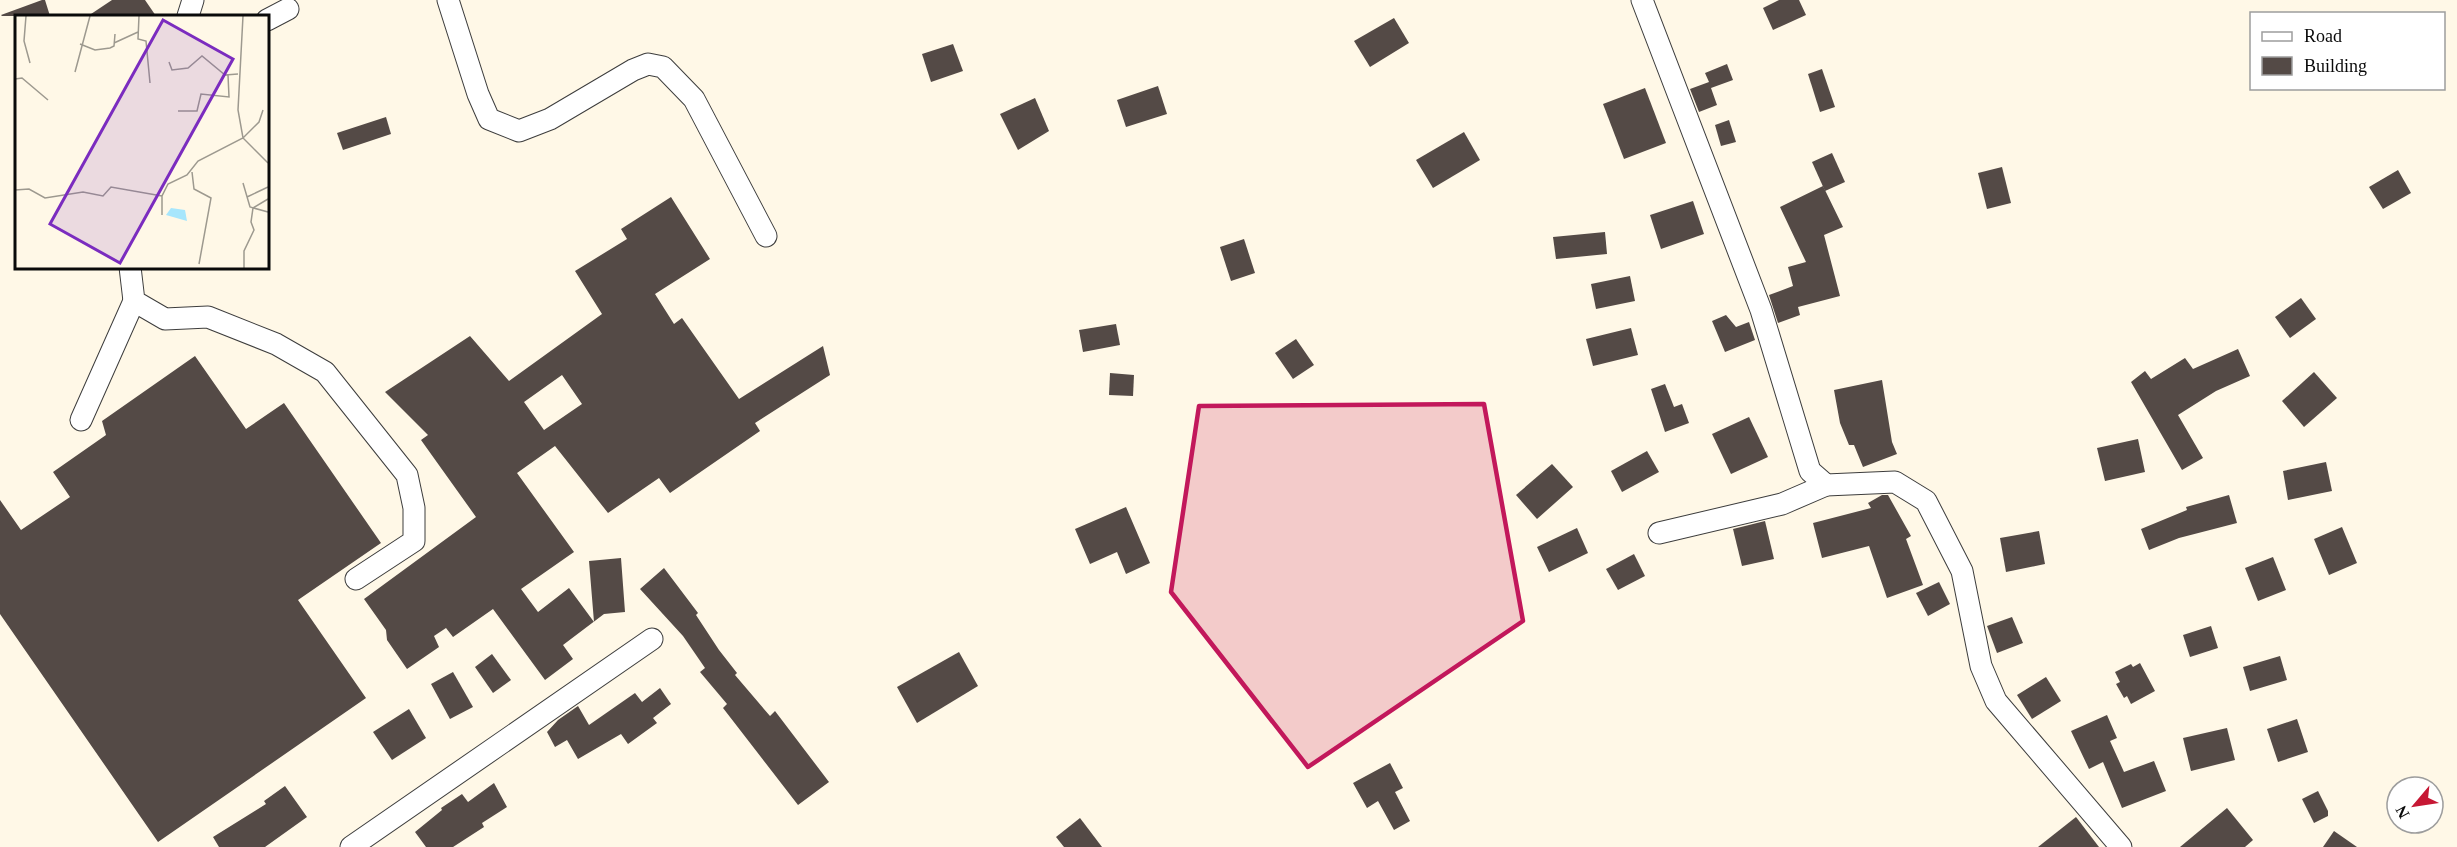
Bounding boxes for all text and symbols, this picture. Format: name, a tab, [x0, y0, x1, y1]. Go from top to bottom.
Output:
legend	[2250, 12, 2445, 90]
inset map	[15, 15, 268, 268]
text: Road	[2304, 26, 2342, 46]
text: Building	[2304, 56, 2367, 76]
north arrow	[2385, 775, 2445, 835]
text: N	[2392, 802, 2413, 821]

